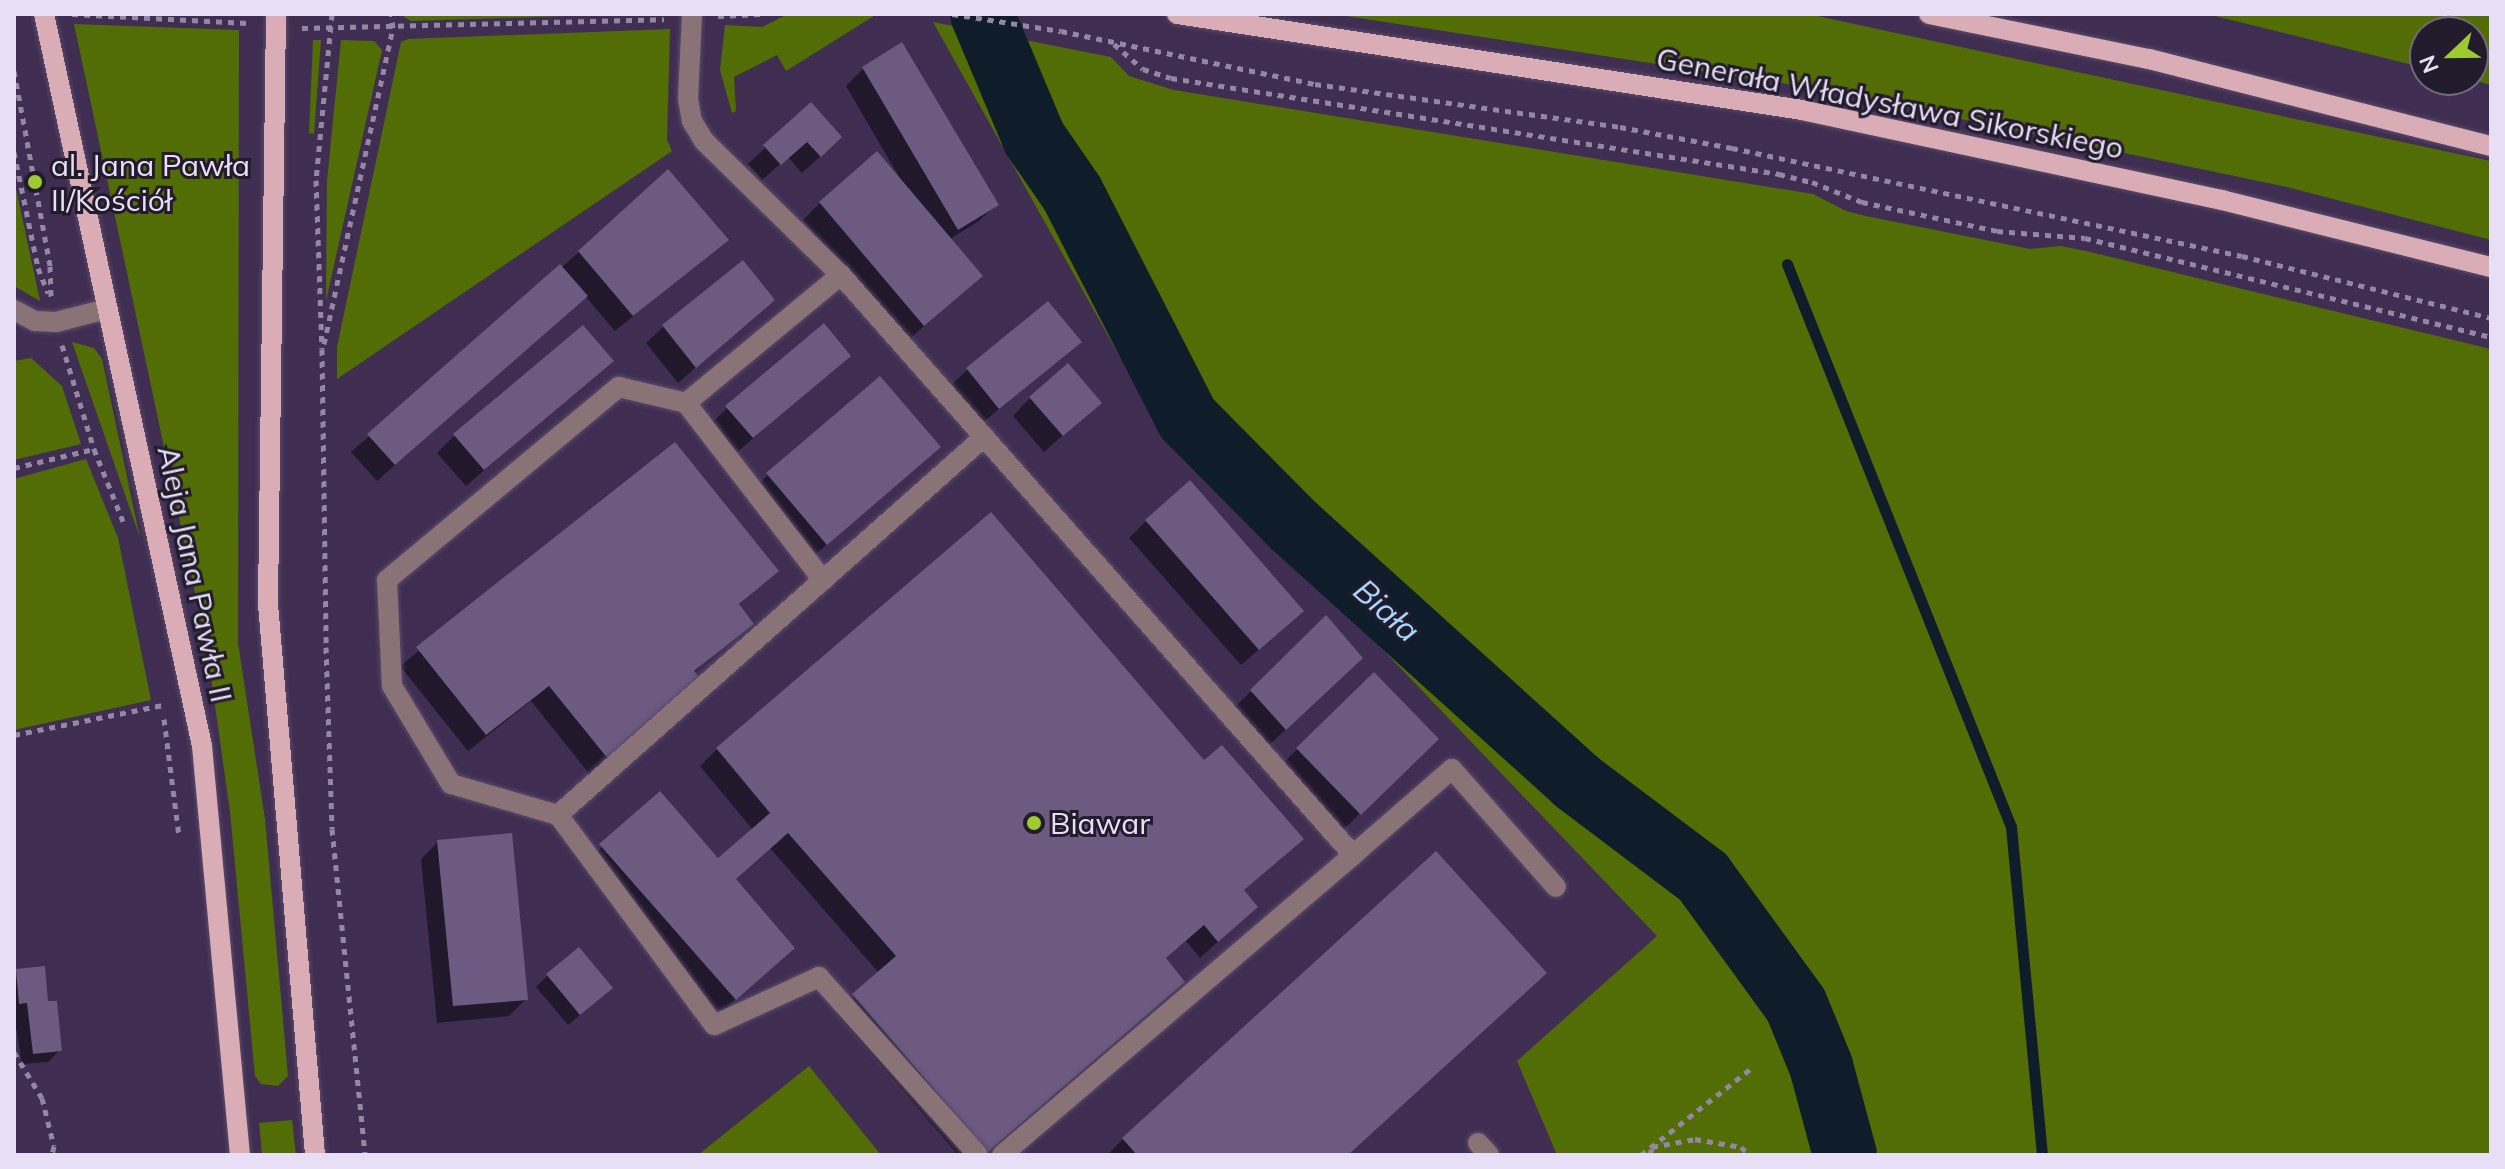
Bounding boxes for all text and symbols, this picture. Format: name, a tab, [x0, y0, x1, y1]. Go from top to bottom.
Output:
north arrow	[2409, 16, 2489, 96]
street label: Generała Władysława Sikorskiego	[1653, 40, 2127, 166]
text: N	[2413, 51, 2445, 77]
place label: al. Jana Pawła II/Kościół	[51, 147, 250, 218]
marker: al. Jana Pawła II/Kościół	[26, 173, 44, 191]
street label: Aleja Jana Pawła II	[150, 443, 240, 705]
water label: Biała	[1346, 571, 1428, 649]
place label: Biawar	[1050, 805, 1150, 841]
marker: Biawar	[1025, 814, 1043, 832]

